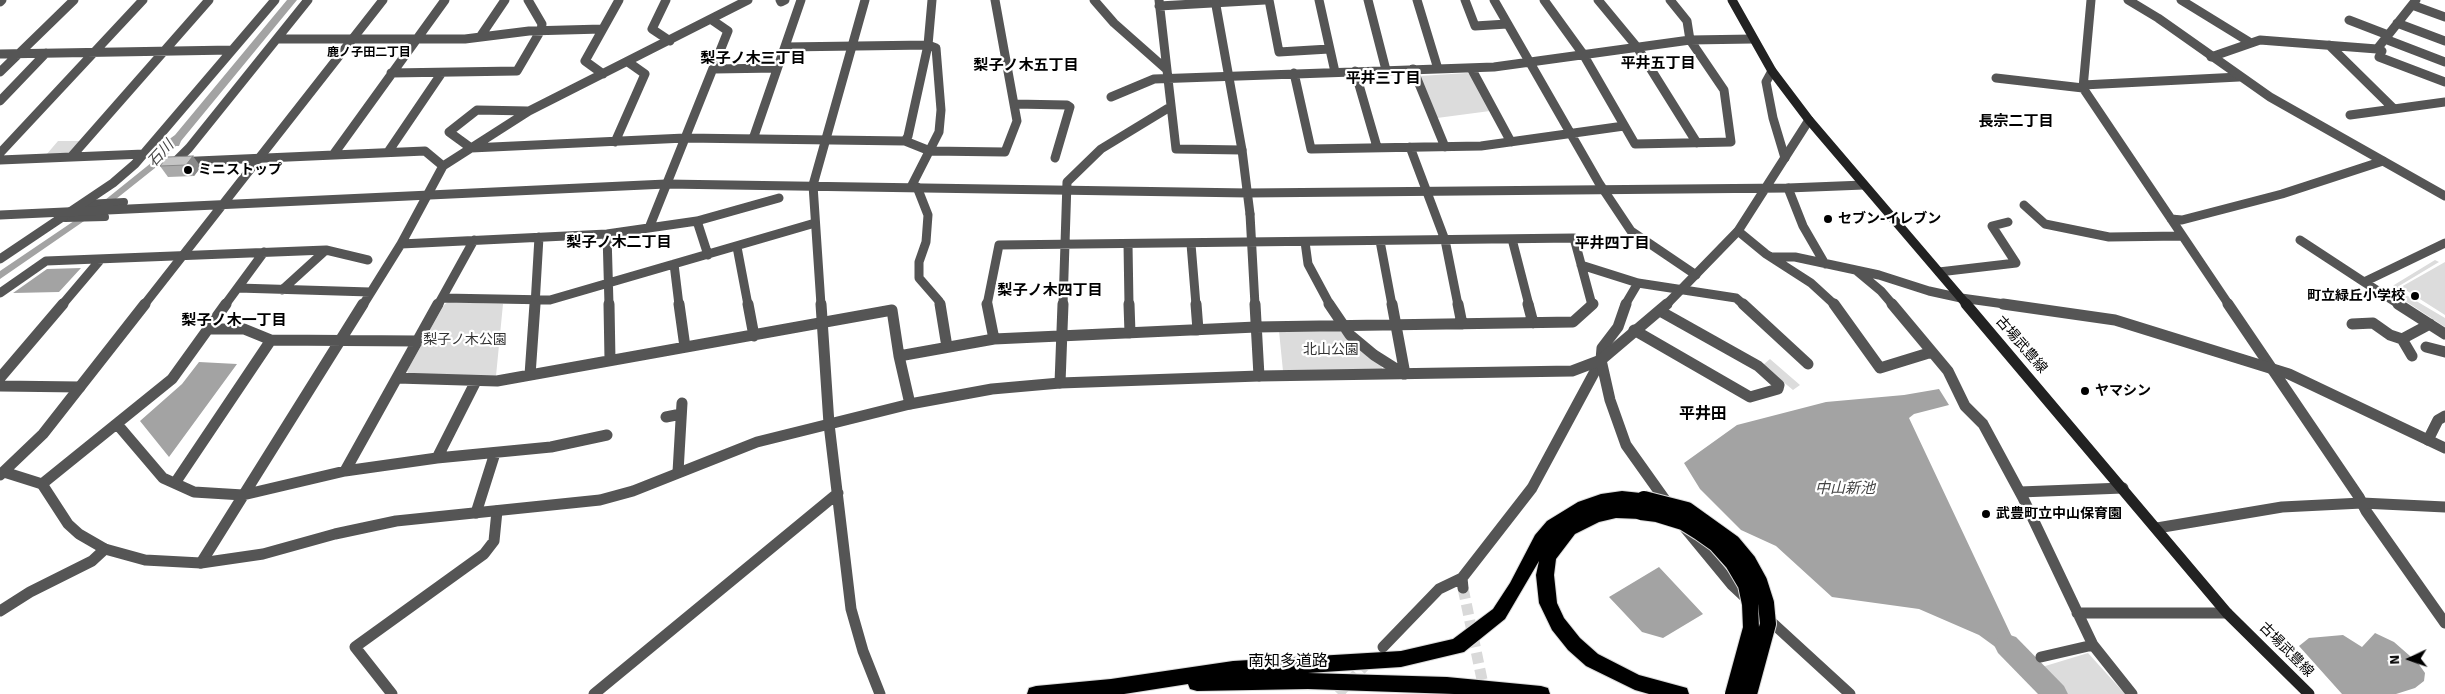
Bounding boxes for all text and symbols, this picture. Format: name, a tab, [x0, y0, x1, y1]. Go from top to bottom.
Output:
district label: 鹿ノ子田二丁目	[327, 46, 411, 60]
district label: 梨子ノ木三丁目	[701, 50, 805, 68]
district label: 平井五丁目	[1621, 55, 1695, 73]
district label: 梨子ノ木五丁目	[974, 57, 1078, 75]
district label: 平井三丁目	[1346, 70, 1420, 88]
district label: 長宗二丁目	[1979, 113, 2053, 131]
water label: 石川	[144, 137, 178, 171]
place label: ミニストップ	[198, 162, 282, 178]
marker: ミニストップ	[182, 164, 194, 176]
place label: セブン-イレブン	[1838, 211, 1941, 227]
marker: セブン-イレブン	[1822, 213, 1834, 225]
district label: 梨子ノ木二丁目	[567, 234, 671, 252]
district label: 平井四丁目	[1575, 235, 1649, 253]
district label: 梨子ノ木四丁目	[998, 282, 1102, 300]
place label: 町立緑丘小学校	[2307, 288, 2405, 304]
marker: 町立緑丘小学校	[2409, 290, 2421, 302]
district label: 梨子ノ木一丁目	[182, 312, 286, 330]
street label: 古場武豊線	[1992, 313, 2050, 377]
park label: 梨子ノ木公園	[423, 332, 507, 348]
park label: 北山公園	[1303, 342, 1359, 358]
place label: ヤマシン	[2095, 383, 2151, 399]
marker: ヤマシン	[2079, 385, 2091, 397]
district label: 平井田	[1679, 405, 1727, 425]
water label: 中山新池	[1815, 480, 1875, 498]
place label: 武豊町立中山保育園	[1996, 506, 2122, 522]
marker: 武豊町立中山保育園	[1980, 508, 1992, 520]
street label: 古場武豊線	[2255, 619, 2317, 681]
north arrow	[2385, 634, 2435, 684]
street label: 南知多道路	[1248, 652, 1328, 672]
text: N	[2386, 654, 2403, 665]

